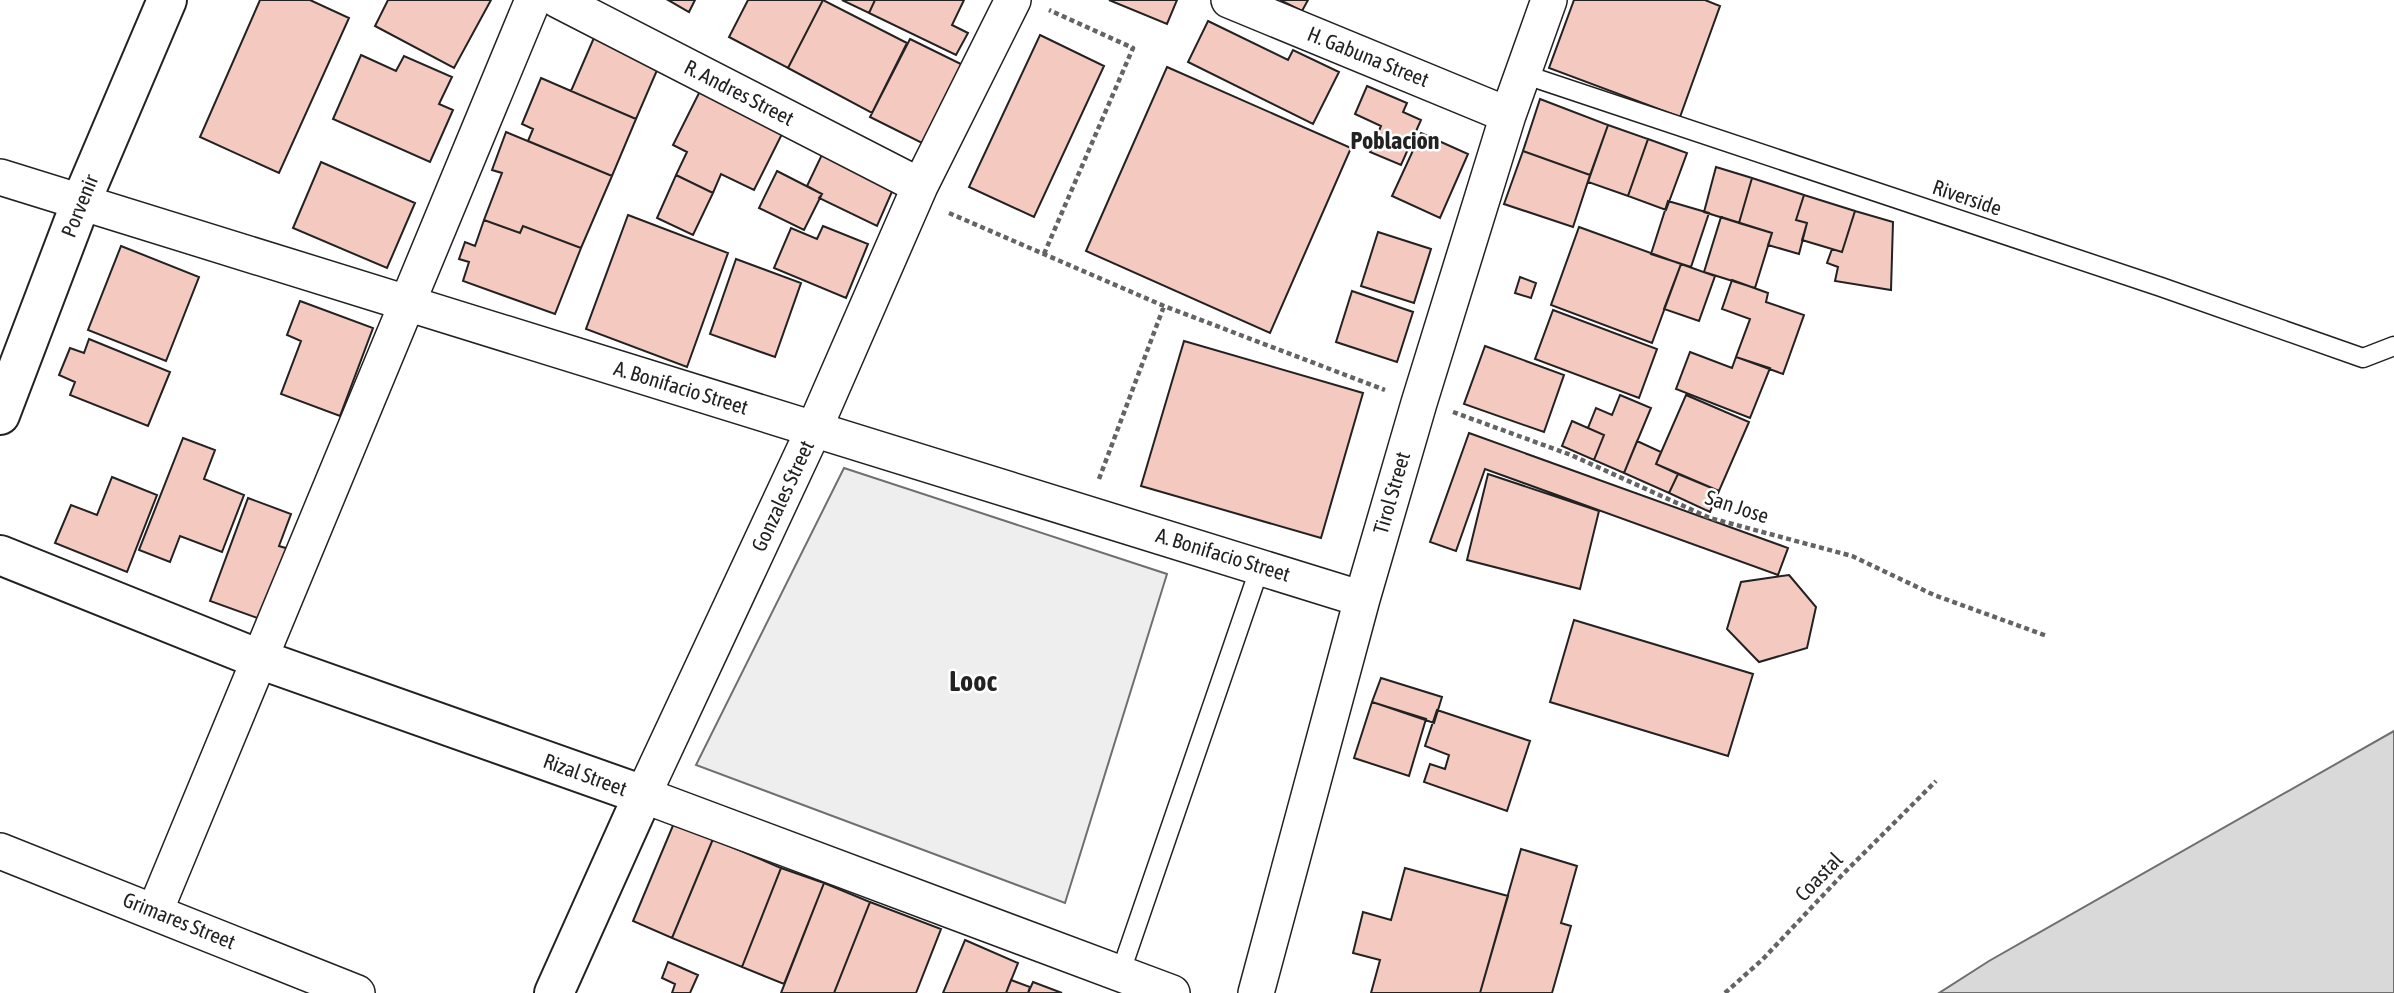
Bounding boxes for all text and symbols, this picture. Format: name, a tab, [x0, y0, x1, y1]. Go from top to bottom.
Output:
street label: H. Gabuna Street	[1304, 21, 1433, 91]
street label: R. Andres Street	[681, 54, 798, 130]
district label: Poblacion	[1350, 127, 1440, 154]
street label: Porvenir	[56, 170, 103, 240]
street label: Riverside	[1930, 174, 2005, 220]
street label: A. Bonifacio Street	[611, 355, 751, 419]
street label: Gonzales Street	[746, 436, 818, 555]
street label: Tirol Street	[1368, 449, 1414, 537]
street label: San Jose	[1703, 485, 1772, 528]
street label: A. Bonifacio Street	[1153, 522, 1293, 586]
district label: Looc	[949, 665, 997, 697]
street label: Rizal Street	[540, 748, 630, 800]
street label: Coastal	[1790, 847, 1847, 905]
street label: Grimares Street	[120, 887, 239, 954]

